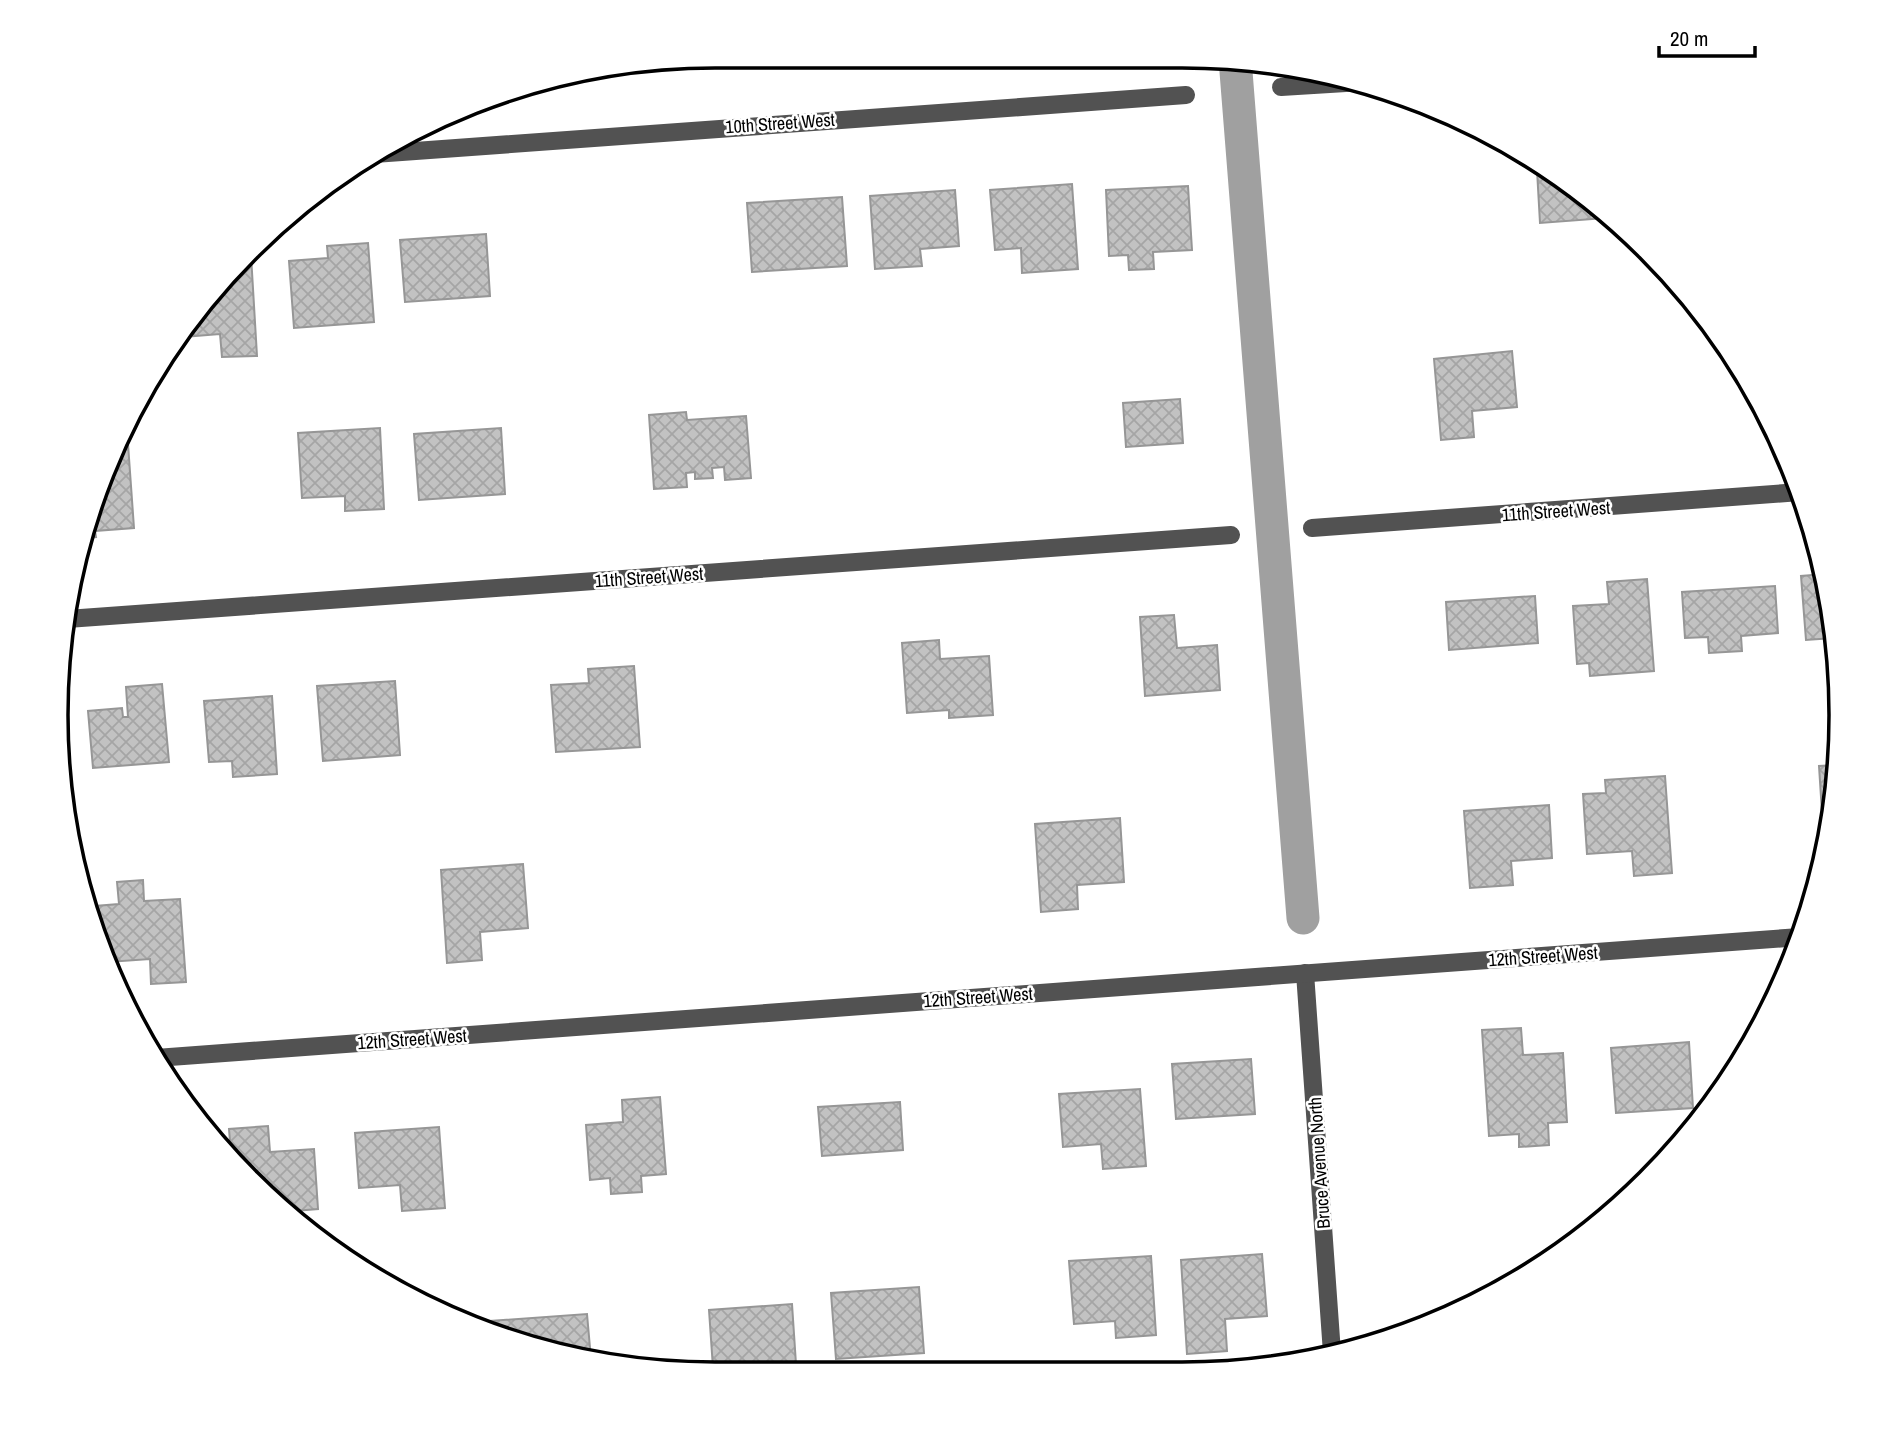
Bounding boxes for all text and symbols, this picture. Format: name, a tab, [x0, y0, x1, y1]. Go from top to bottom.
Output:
scale bar	[1659, 14, 1755, 58]
text: 20 m	[1670, 24, 1708, 53]
street label: 10th Street West	[724, 107, 836, 139]
street label: 11th Street West	[1501, 495, 1611, 527]
street label: 11th Street West	[594, 561, 704, 593]
street label: 12th Street West	[1487, 940, 1599, 972]
street label: 12th Street West	[922, 981, 1034, 1013]
street label: 12th Street West	[356, 1023, 468, 1055]
street label: Bruce Avenue North	[1302, 1096, 1336, 1230]

